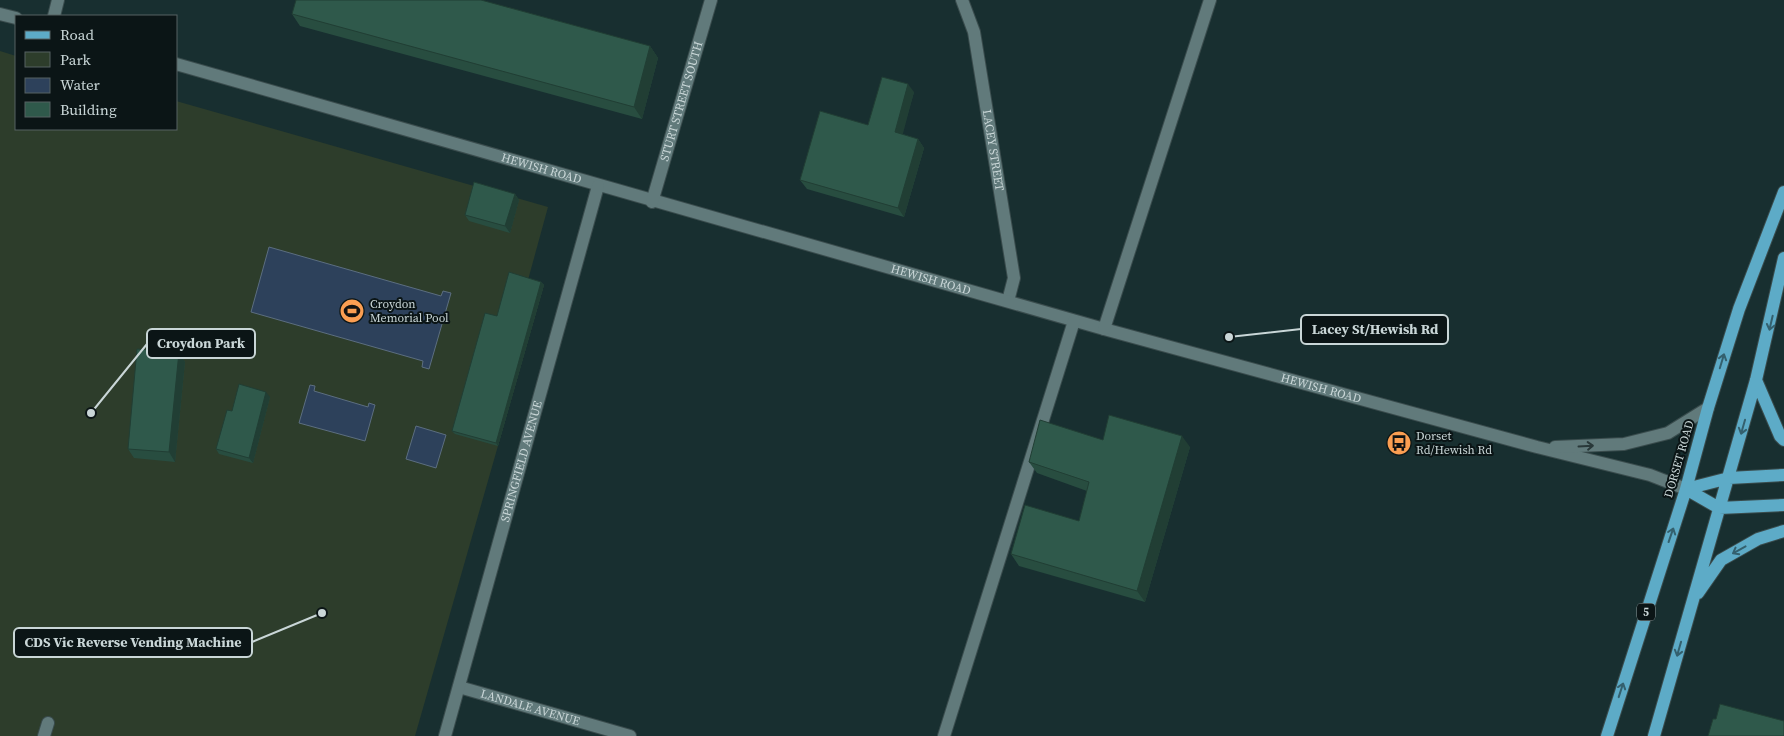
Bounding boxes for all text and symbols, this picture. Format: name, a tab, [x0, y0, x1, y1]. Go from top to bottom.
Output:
legend	[15, 15, 178, 130]
text: Road	[60, 24, 94, 45]
street label: STURT STREET SOUTH	[656, 39, 707, 163]
text: Park	[60, 49, 92, 70]
text: Water	[60, 74, 101, 95]
text: Building	[60, 99, 117, 120]
street label: LACEY STREET	[979, 108, 1008, 193]
street label: HEWISH ROAD	[499, 149, 583, 187]
street label: HEWISH ROAD	[889, 260, 973, 299]
place label: Croydon Memorial Pool	[370, 296, 449, 326]
sports icon: Croydon Memorial Pool	[339, 298, 365, 324]
callout: Lacey St/Hewish Rd	[1301, 315, 1448, 344]
one-way arrow	[1766, 315, 1775, 331]
text: Lacey St/Hewish Rd	[1312, 319, 1439, 339]
callout: Croydon Park	[147, 329, 255, 358]
text: Croydon Park	[157, 333, 246, 353]
one-way arrow	[1718, 354, 1728, 370]
street label: HEWISH ROAD	[1279, 370, 1363, 407]
street label: SPRINGFIELD AVENUE	[497, 399, 546, 524]
one-way arrow	[1737, 418, 1747, 434]
street label: DORSET ROAD	[1660, 419, 1698, 499]
place label: Dorset Rd/Hewish Rd	[1416, 428, 1492, 458]
bus stop icon: Dorset Rd/Hewish Rd	[1386, 430, 1412, 456]
one-way arrow	[1578, 441, 1594, 451]
one-way arrow	[1666, 527, 1676, 543]
one-way arrow	[1733, 545, 1747, 555]
road number: 5	[1637, 604, 1655, 620]
callout: CDS Vic Reverse Vending Machine	[14, 628, 252, 657]
text: CDS Vic Reverse Vending Machine	[24, 632, 242, 652]
one-way arrow	[1674, 640, 1684, 656]
one-way arrow	[1617, 682, 1627, 698]
street label: LANDALE AVENUE	[479, 686, 582, 729]

